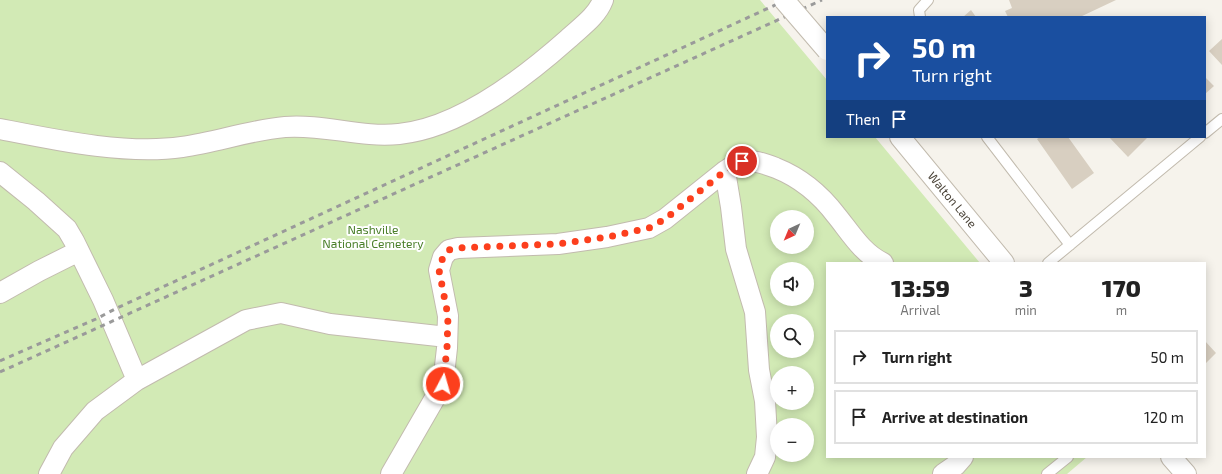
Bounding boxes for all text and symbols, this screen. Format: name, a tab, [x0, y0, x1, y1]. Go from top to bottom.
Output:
text: 50 m	[912, 30, 976, 64]
icon: right	[846, 32, 898, 84]
text: Turn right	[912, 64, 992, 86]
icon: arrive	[888, 108, 910, 130]
text: Then	[846, 110, 880, 128]
pin	[725, 144, 759, 178]
icon: arrive	[731, 150, 753, 172]
street label: Walton Lane	[925, 169, 980, 230]
north arrow	[770, 210, 814, 254]
map controls	[770, 210, 814, 462]
park label: Nashville National Cemetery	[322, 222, 424, 250]
button: sound	[770, 262, 814, 306]
text: 13:59	[891, 273, 950, 302]
text: 3	[1019, 273, 1033, 302]
text: 170	[1102, 273, 1141, 302]
text: Arrival	[901, 302, 940, 318]
text: min	[1015, 302, 1037, 318]
text: m	[1116, 302, 1127, 318]
button: search	[770, 314, 814, 358]
icon: right	[848, 346, 870, 368]
text: Turn right	[882, 348, 952, 366]
text: 50 m	[1150, 348, 1184, 366]
position arrow	[422, 363, 464, 405]
button: +	[770, 366, 814, 410]
icon: arrive	[848, 406, 870, 428]
text: Arrive at destination	[882, 408, 1028, 426]
text: 120 m	[1144, 408, 1184, 426]
button: −	[770, 418, 814, 462]

